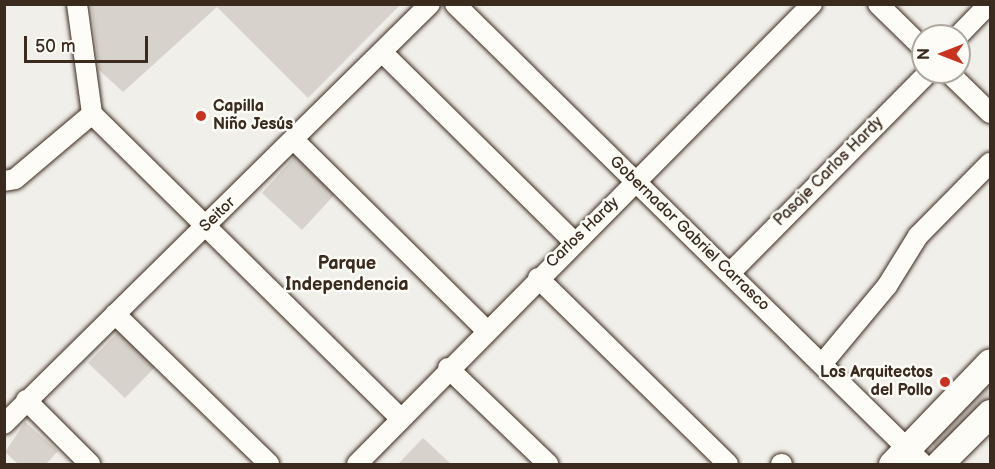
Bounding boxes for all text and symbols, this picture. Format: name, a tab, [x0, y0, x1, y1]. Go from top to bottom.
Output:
scale bar	[27, 24, 152, 62]
north arrow	[911, 24, 971, 84]
text: 50 m	[35, 36, 76, 57]
text: N	[915, 48, 934, 60]
place label: Capilla Niño Jesús	[213, 97, 293, 135]
marker: Capilla Niño Jesús	[194, 109, 208, 123]
street label: Pasaje Carlos Hardy	[770, 113, 888, 231]
street label: Gobernador Gabriel Carrasco	[605, 152, 773, 316]
street label: Seitor	[196, 193, 240, 237]
street label: Carlos Hardy	[543, 194, 623, 272]
district label: Parque Independencia	[285, 254, 409, 296]
place label: Los Arquitectos del Pollo	[820, 363, 933, 401]
marker: Los Arquitectos del Pollo	[938, 375, 952, 389]

